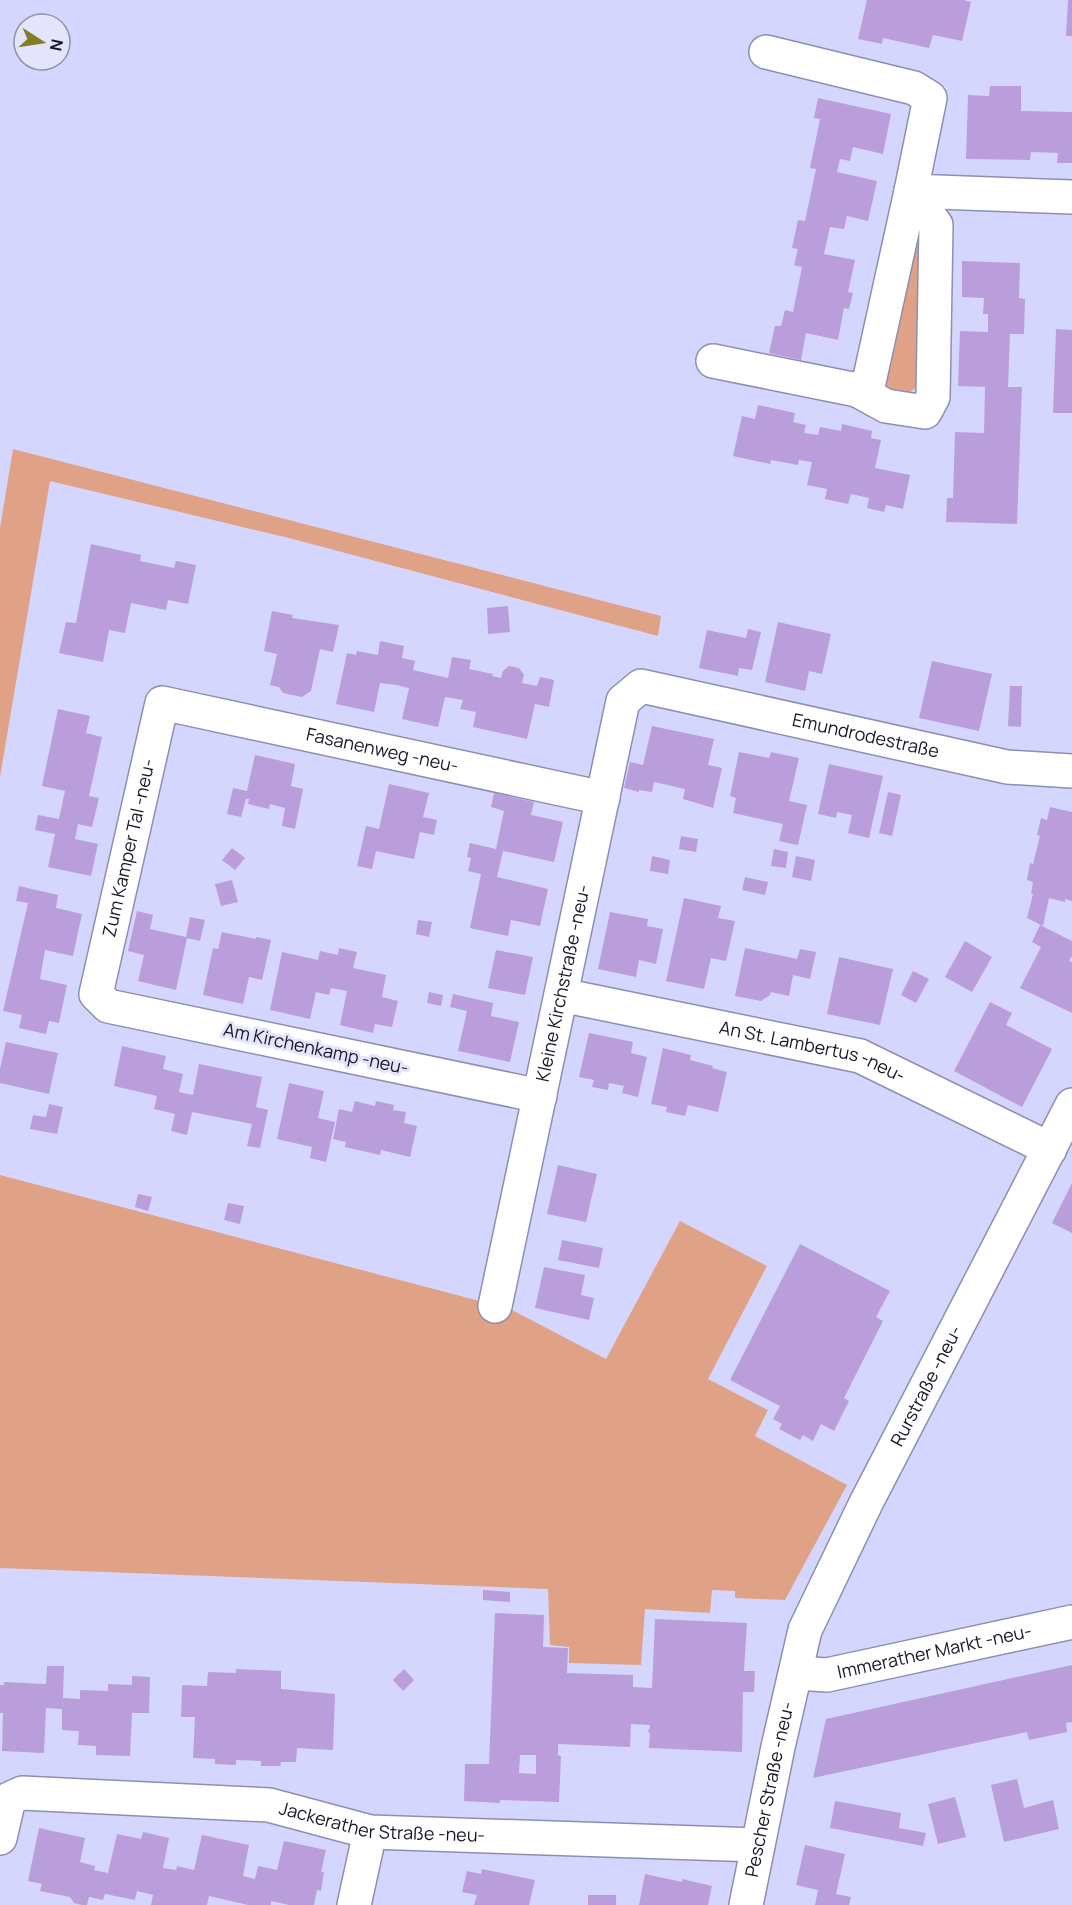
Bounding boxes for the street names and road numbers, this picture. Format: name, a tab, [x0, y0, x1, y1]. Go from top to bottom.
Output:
street label: Emundrodestraße	[790, 707, 942, 763]
street label: Fasanenweg -neu-	[304, 721, 461, 778]
street label: Zum Kamper Tal -neu-	[96, 756, 160, 939]
street label: Kleine Kirchstraße -neu-	[530, 882, 595, 1084]
street label: An St. Lambertus -neu-	[717, 1015, 910, 1087]
street label: Am Kirchenkamp -neu-	[222, 1017, 411, 1079]
street label: Rurstraße -neu-	[884, 1321, 967, 1450]
street label: Immerather Markt -neu-	[835, 1618, 1034, 1683]
street label: Pescher Straße -neu-	[739, 1699, 799, 1879]
street label: Jackerather Straße -neu-	[277, 1795, 486, 1847]

